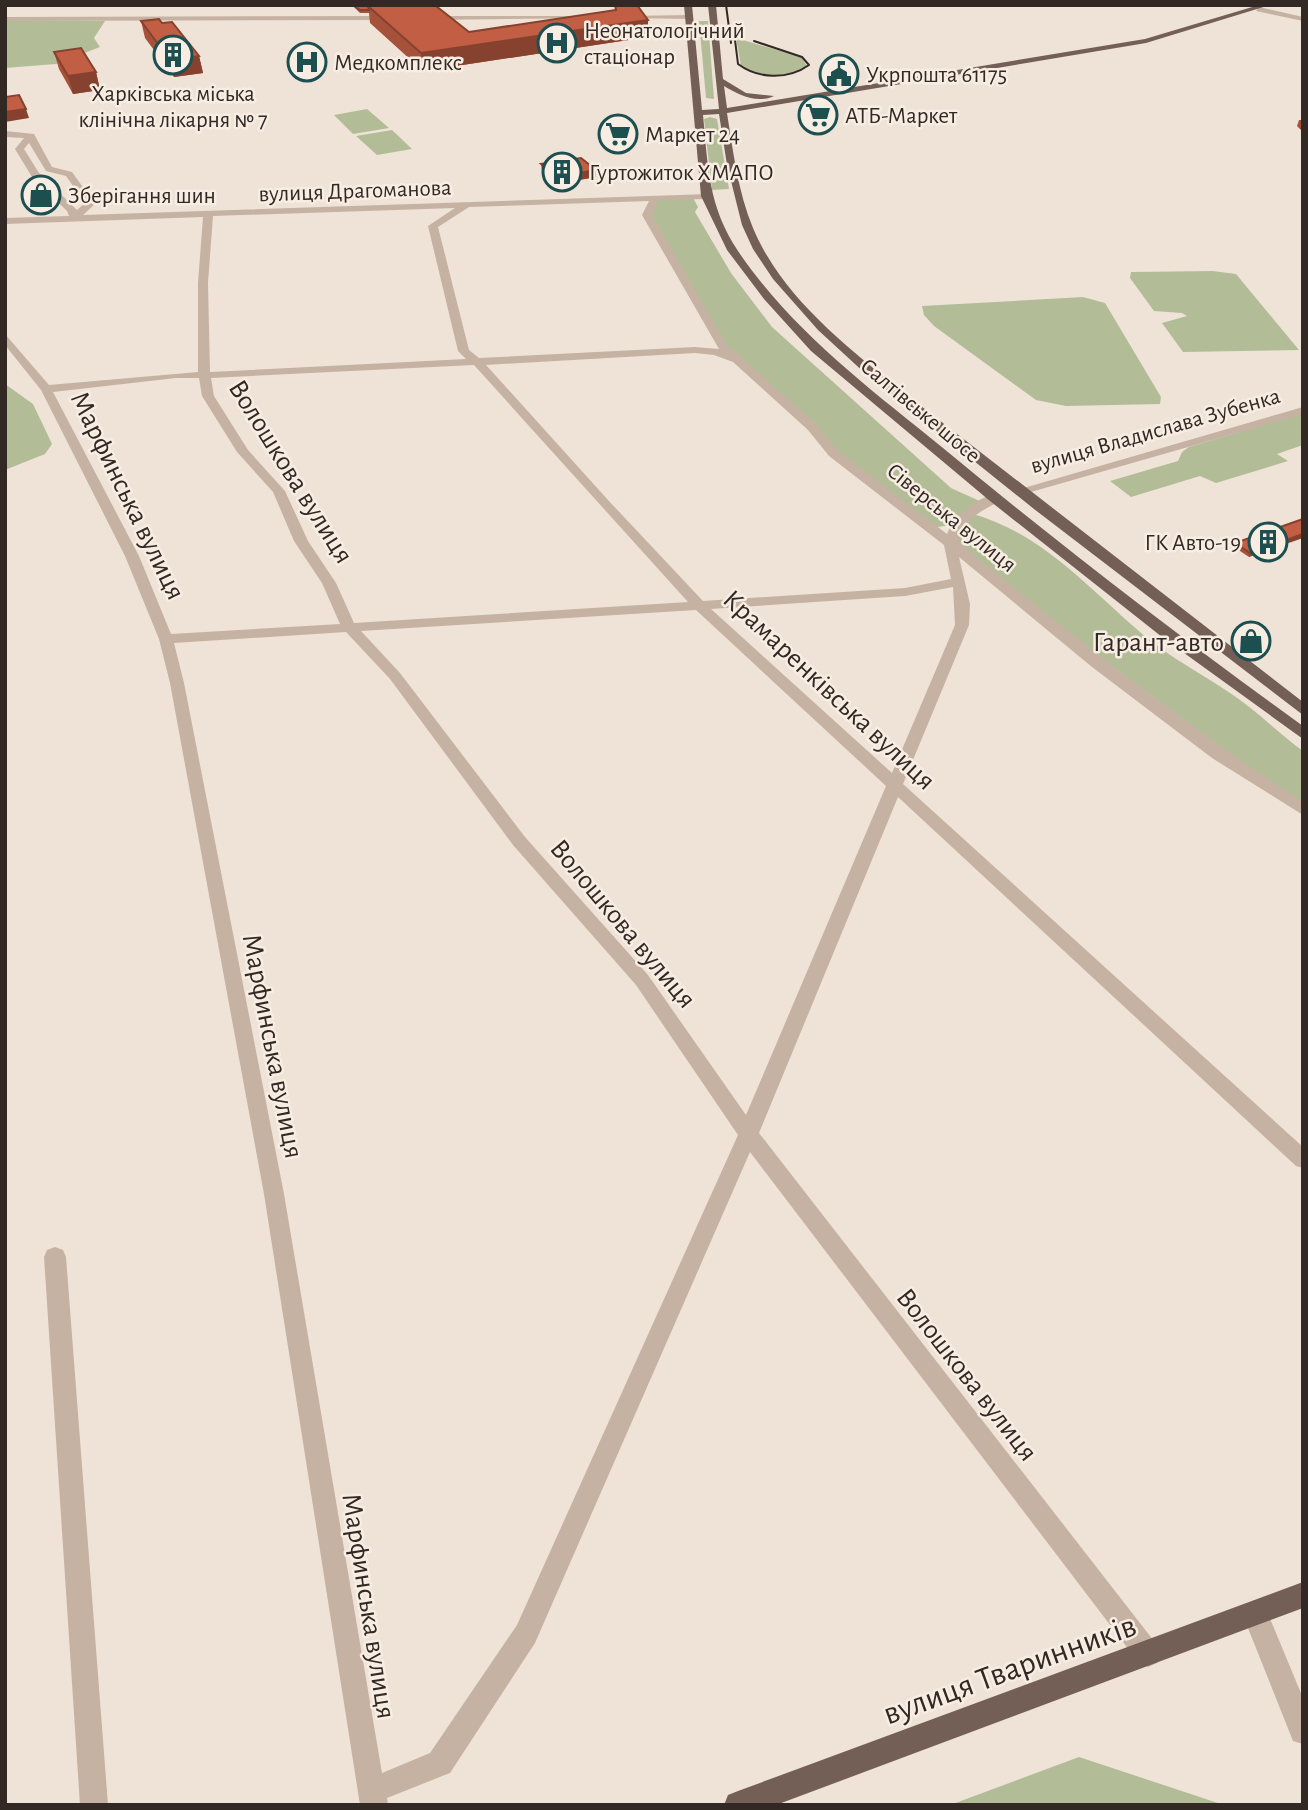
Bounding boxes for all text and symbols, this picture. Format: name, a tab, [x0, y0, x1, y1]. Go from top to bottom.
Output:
place label: Неонатологічний стаціонар	[584, 20, 745, 69]
hospital icon: Неонатологічний стаціонар	[536, 22, 578, 64]
building icon: Харківська міська клінічна лікарня № 7	[152, 34, 194, 76]
hospital icon: Медкомплекс	[286, 41, 328, 83]
place label: Медкомплекс	[334, 52, 462, 75]
public building icon: Укрпошта 61175	[818, 53, 860, 95]
place label: Укрпошта 61175	[866, 64, 1007, 87]
place label: Харківська міська клінічна лікарня № 7	[78, 83, 268, 132]
supermarket icon: АТБ-Маркет	[797, 94, 839, 136]
place label: АТБ-Маркет	[845, 105, 958, 128]
supermarket icon: Маркет 24	[597, 113, 639, 155]
place label: Маркет 24	[645, 124, 740, 147]
building icon: Гуртожиток ХМАПО	[541, 151, 583, 193]
place label: Гуртожиток ХМАПО	[589, 162, 774, 185]
shop icon: Зберігання шин	[20, 174, 62, 216]
street label: вулиця Драгоманова	[258, 177, 452, 206]
place label: Зберігання шин	[68, 185, 216, 208]
street label: Салтівське шосе	[856, 354, 984, 468]
street label: Волошкова вулиця	[223, 375, 358, 569]
street label: вулиця Владислава Зубенка	[1028, 385, 1283, 478]
street label: Марфинська вулиця	[65, 387, 190, 604]
street label: Сіверська вулиця	[882, 459, 1020, 577]
building icon: ГК Авто-19	[1247, 521, 1289, 563]
place label: ГК Авто-19	[1145, 532, 1241, 555]
street label: Крамаренківська вулиця	[717, 585, 940, 796]
shop icon: Гарант-авто	[1230, 620, 1272, 662]
place label: Гарант-авто	[1093, 629, 1224, 657]
street label: Волошкова вулиця	[544, 835, 701, 1014]
street label: Марфинська вулиця	[237, 932, 308, 1161]
street label: Волошкова вулиця	[891, 1284, 1042, 1467]
street label: Марфинська вулиця	[336, 1492, 400, 1721]
street label: вулиця Тваринників	[879, 1609, 1141, 1731]

